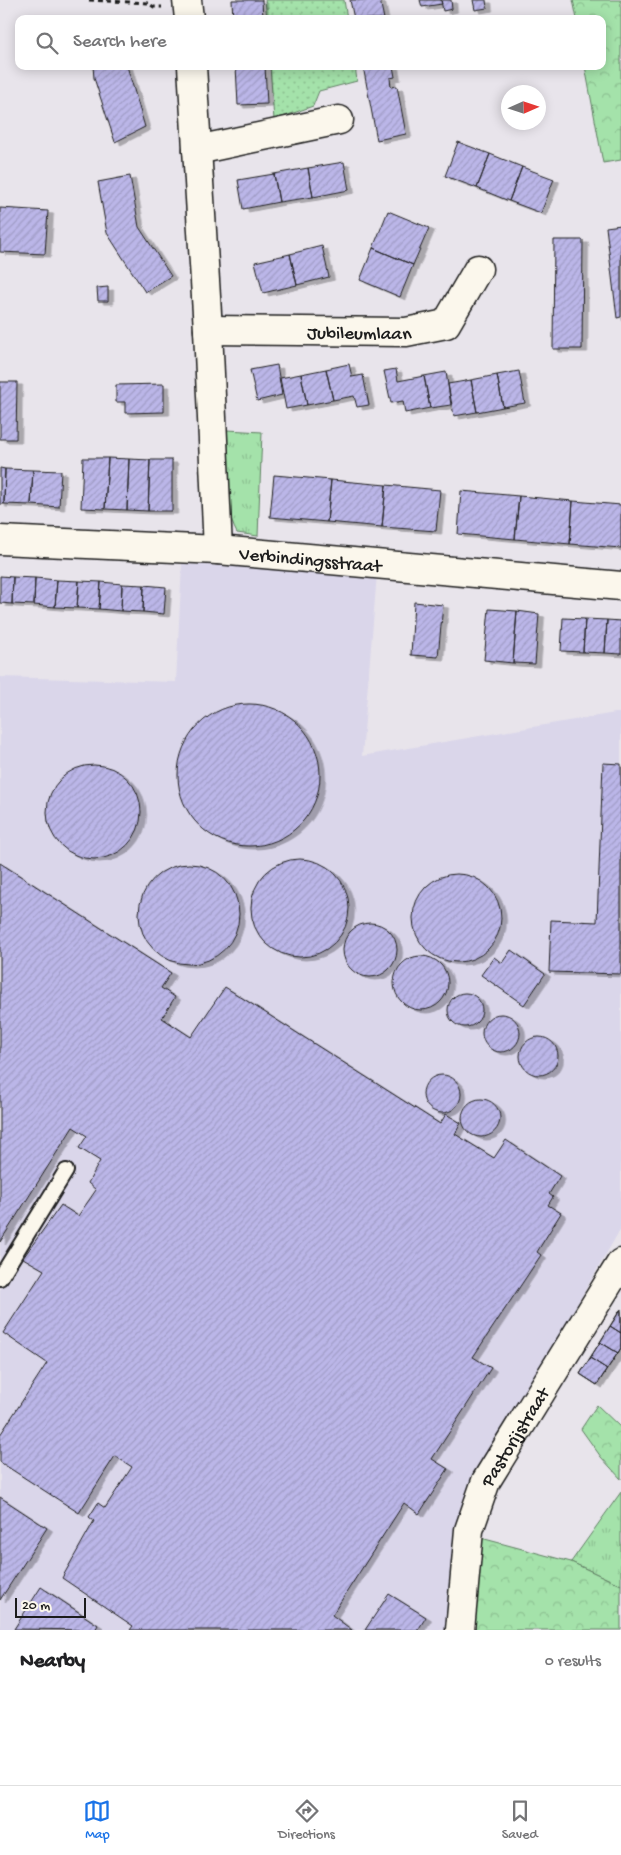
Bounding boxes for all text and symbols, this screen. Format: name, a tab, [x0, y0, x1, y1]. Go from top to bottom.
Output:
search box	[15, 15, 606, 70]
icon: search	[33, 29, 61, 57]
text: Search here	[73, 31, 167, 54]
north arrow	[501, 85, 546, 130]
street label: Jubileumlaan	[307, 323, 414, 348]
street label: Verbindingsstraat	[237, 544, 384, 580]
street label: Pastorijstraat	[477, 1382, 557, 1493]
scale bar	[15, 1595, 86, 1618]
text: 20 m	[22, 1598, 50, 1615]
text: Nearby	[20, 1650, 85, 1675]
text: 0 results	[545, 1653, 601, 1672]
tab: Map	[83, 1797, 111, 1844]
tab: Directions	[278, 1797, 335, 1844]
tab: Saved	[502, 1797, 538, 1844]

